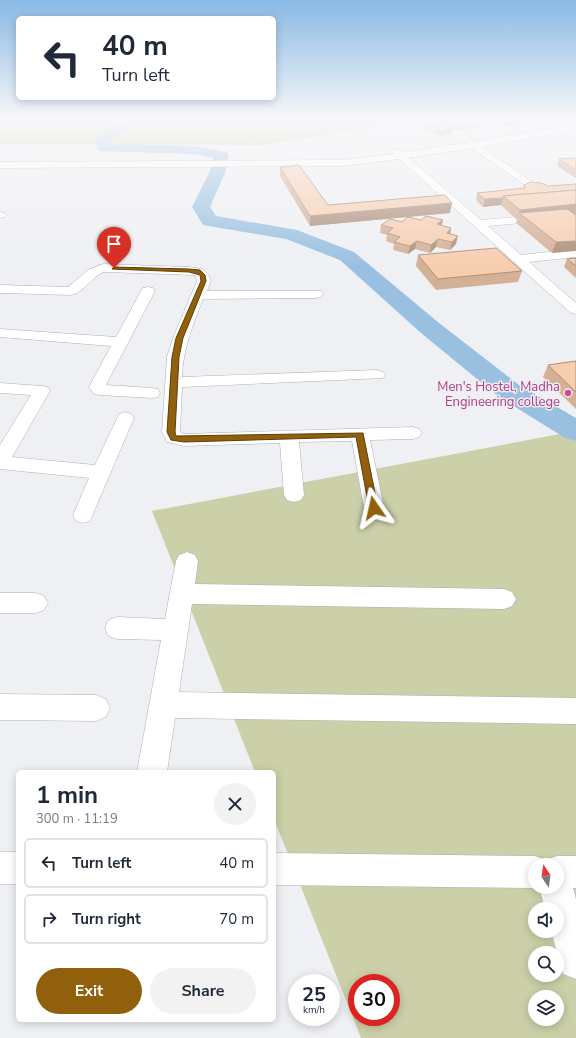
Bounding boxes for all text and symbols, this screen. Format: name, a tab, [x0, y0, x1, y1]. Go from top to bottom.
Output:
text: 40 m	[102, 27, 168, 65]
icon: left	[36, 32, 88, 84]
text: Turn left	[102, 63, 170, 87]
pin	[97, 227, 131, 268]
icon: arrive	[103, 233, 125, 255]
place label: Men's Hostel, Madha Engineering college	[437, 378, 560, 411]
marker: Men's Hostel, Madha Engineering college	[563, 388, 573, 398]
position arrow	[353, 487, 395, 529]
text: 1 min	[36, 779, 98, 811]
button: close	[214, 783, 256, 825]
text: 300 m · 11:19	[36, 810, 118, 828]
icon: left	[38, 852, 60, 874]
text: Turn left	[72, 853, 131, 873]
text: 40 m	[219, 853, 254, 873]
north arrow	[528, 858, 564, 894]
map controls	[528, 858, 564, 1026]
button: sound	[528, 902, 564, 938]
icon: right	[38, 908, 60, 930]
text: Turn right	[72, 909, 141, 929]
text: 70 m	[219, 909, 254, 929]
button: search	[528, 946, 564, 982]
button: Exit	[36, 968, 142, 1014]
button: Share	[150, 968, 256, 1014]
speed limit sign: 30	[348, 974, 400, 1026]
text: 25	[302, 981, 326, 1008]
button: layers	[528, 990, 564, 1026]
text: km/h	[303, 1003, 325, 1017]

